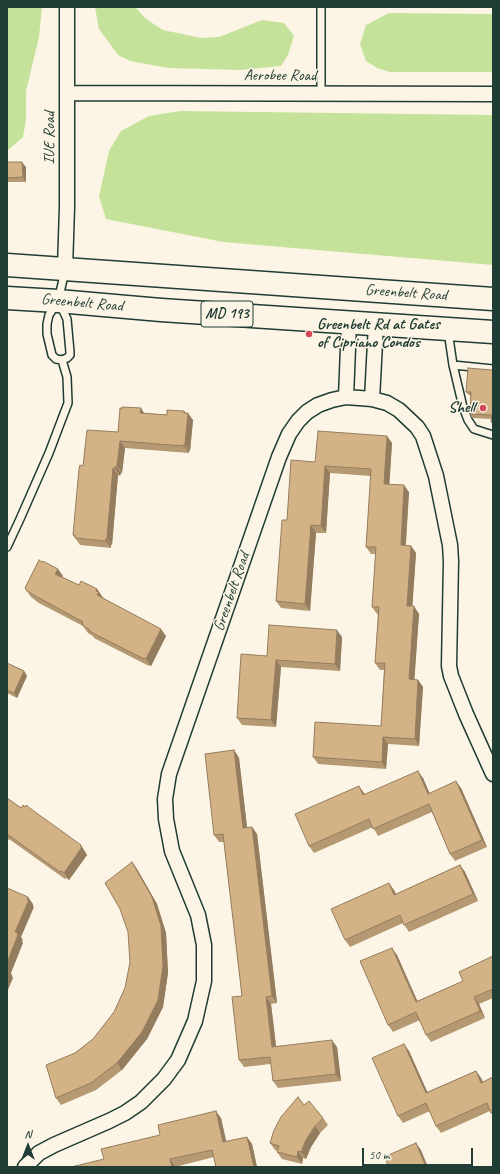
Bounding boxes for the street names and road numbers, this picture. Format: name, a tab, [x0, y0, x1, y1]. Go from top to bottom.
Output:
street label: Aerobee Road	[244, 66, 316, 86]
street label: IUE Road	[40, 111, 60, 165]
street label: Greenbelt Road	[364, 281, 448, 305]
street label: Greenbelt Road	[40, 290, 124, 316]
road number: MD 193	[201, 301, 253, 327]
street label: Greenbelt Road	[210, 550, 254, 634]

